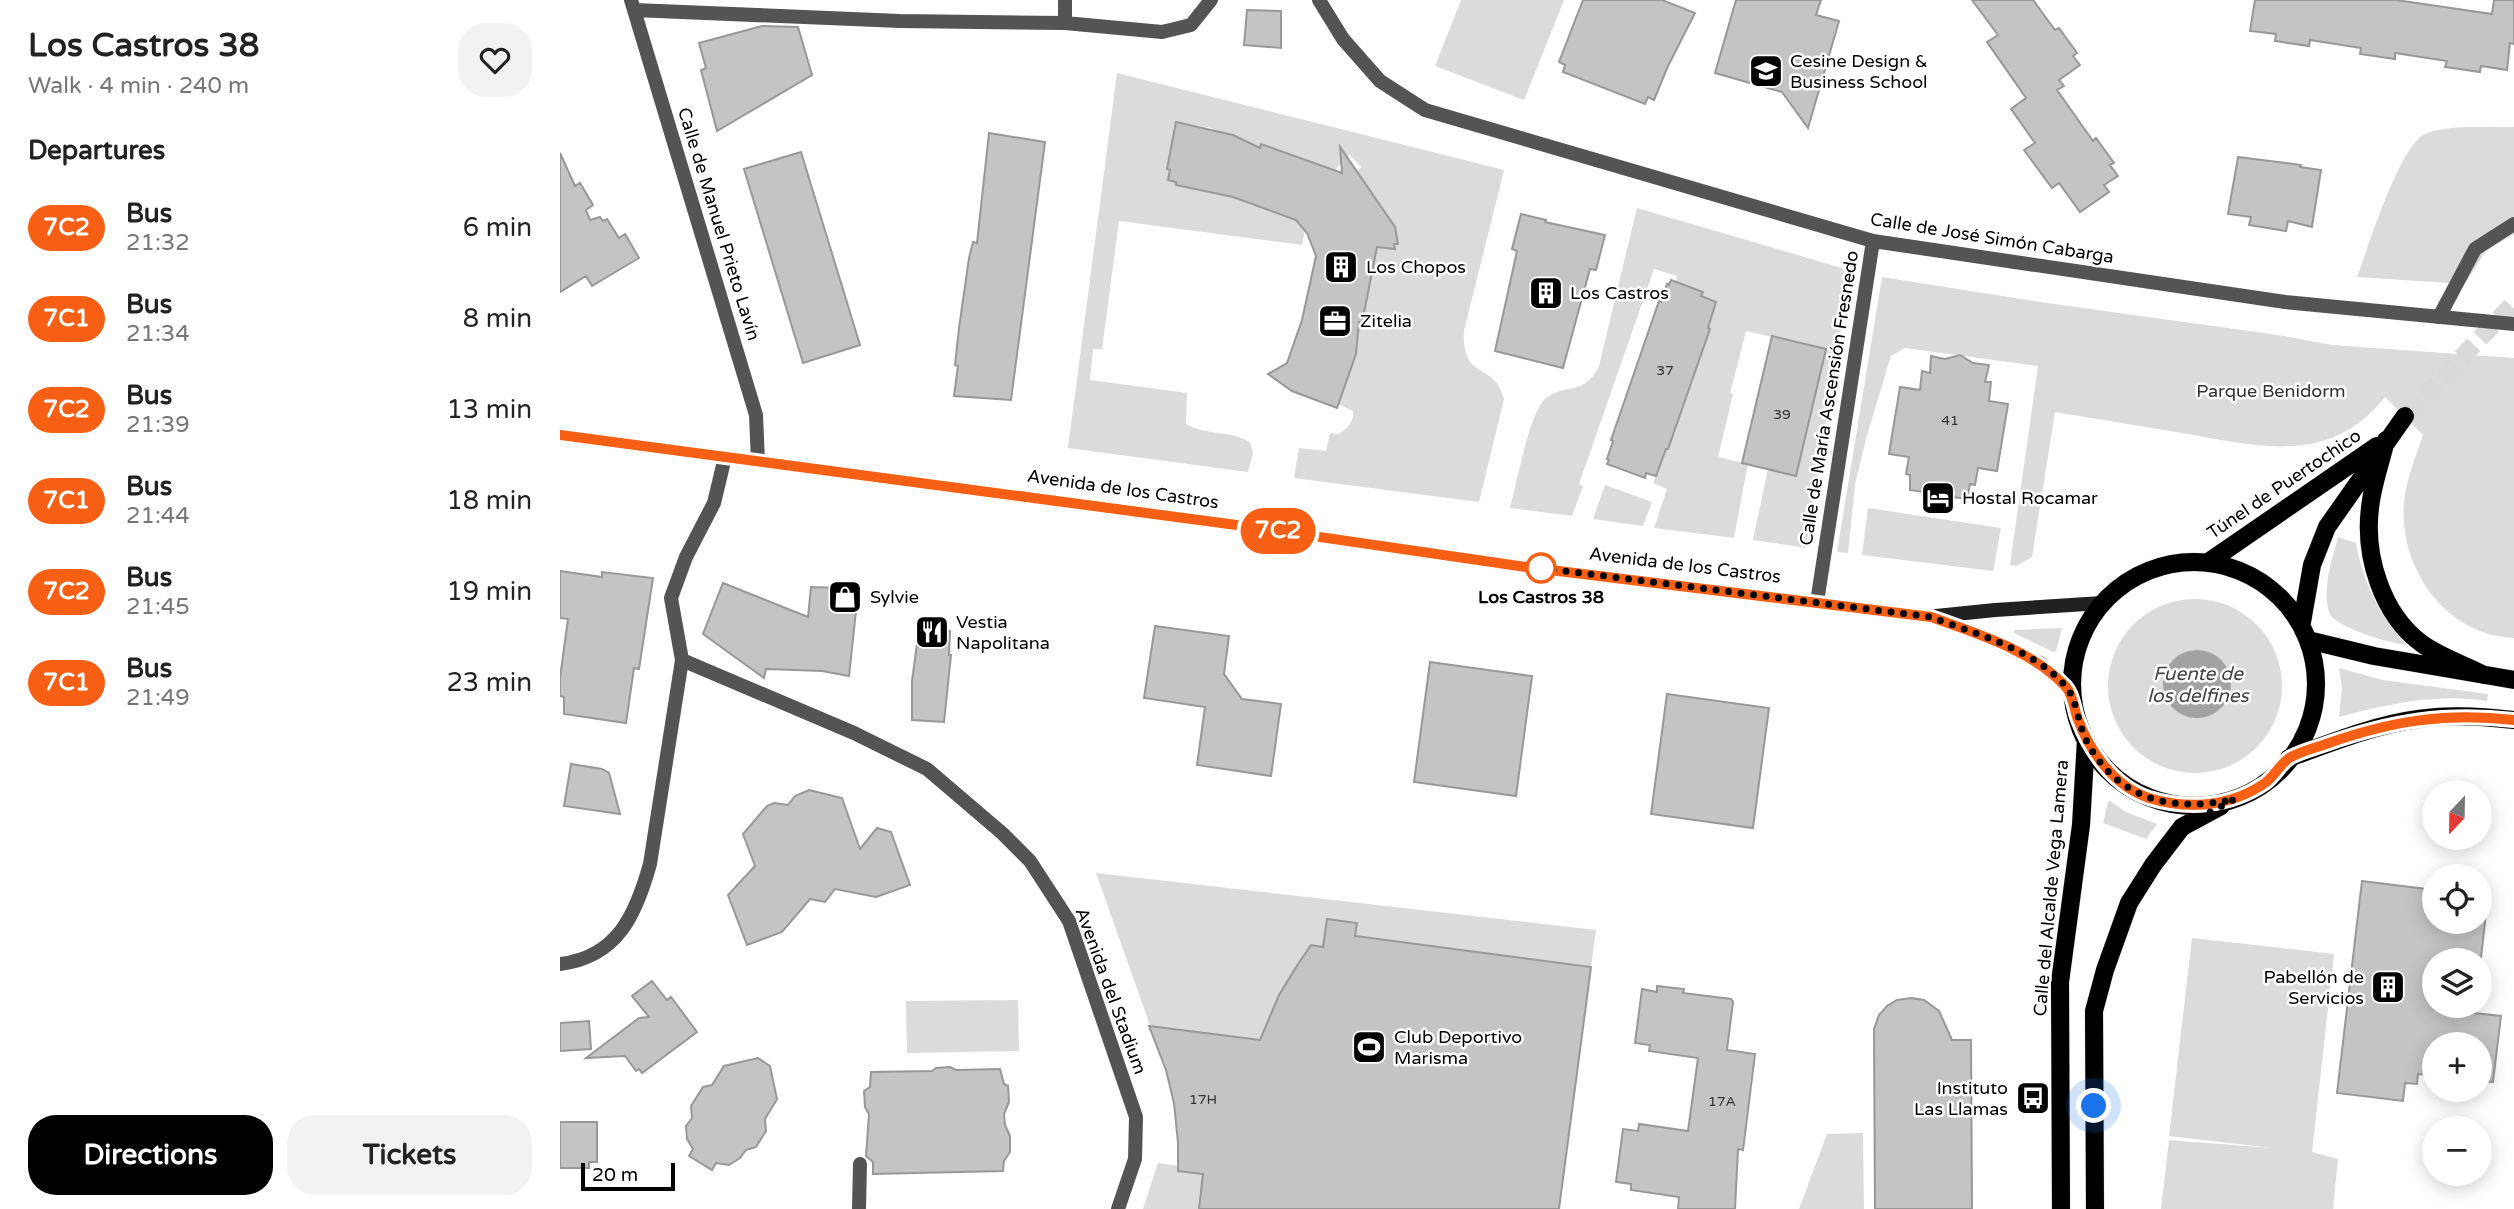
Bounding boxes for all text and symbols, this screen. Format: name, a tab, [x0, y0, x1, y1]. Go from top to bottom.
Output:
button: heart	[458, 23, 532, 97]
text: Los Castros 38	[28, 26, 259, 65]
place label: Cesine Design & Business School	[1790, 50, 1928, 93]
school or university icon: Cesine Design & Business School	[1747, 52, 1785, 90]
text: Walk · 4 min · 240 m	[28, 72, 249, 100]
street label: Calle de Manuel Prieto Lavín	[673, 105, 765, 343]
text: Departures	[28, 135, 165, 166]
text: Bus	[126, 198, 172, 229]
street label: Calle de José Simón Cabarga	[1869, 208, 2115, 268]
text: 6 min	[463, 212, 532, 243]
text: 7C2	[43, 213, 90, 242]
text: 21:32	[126, 229, 190, 257]
building icon: Los Chopos	[1322, 248, 1360, 286]
street label: Calle de María Ascensión Fresnedo	[1795, 249, 1863, 547]
place label: Los Chopos	[1366, 256, 1466, 278]
building icon: Los Castros	[1527, 274, 1565, 312]
place label: Los Castros	[1570, 282, 1669, 304]
text: Bus	[126, 289, 172, 320]
office icon: Zitelia	[1316, 302, 1354, 340]
text: 8 min	[463, 303, 532, 334]
text: 7C1	[43, 304, 90, 333]
place label: Zitelia	[1360, 310, 1412, 332]
text: 21:34	[126, 320, 190, 348]
house number: 37	[1656, 362, 1674, 379]
text: Bus	[126, 380, 172, 411]
park label: Parque Benidorm	[2196, 380, 2346, 402]
text: 13 min	[446, 394, 532, 425]
text: 7C2	[43, 395, 90, 424]
house number: 39	[1773, 406, 1791, 423]
text: 21:39	[126, 411, 190, 439]
house number: 41	[1941, 412, 1959, 429]
street label: Túnel de Puertochico	[2203, 424, 2365, 544]
street label: Avenida de los Castros	[1026, 465, 1220, 513]
text: Bus	[126, 471, 172, 502]
hotel icon: Hostal Rocamar	[1919, 479, 1957, 517]
text: 18 min	[446, 485, 532, 516]
text: 7C1	[43, 486, 90, 515]
place label: Hostal Rocamar	[1962, 487, 2098, 509]
text: 21:44	[126, 502, 190, 530]
line badge: 7C2	[1238, 508, 1318, 554]
text: 7C2	[1255, 516, 1301, 545]
street label: Avenida de los Castros	[1588, 542, 1782, 588]
marker: Los Castros 38	[1526, 553, 1556, 583]
text: Bus	[126, 562, 172, 593]
text: 19 min	[446, 576, 532, 607]
text: 7C2	[43, 577, 90, 606]
shop icon: Sylvie	[826, 578, 864, 616]
place label: Sylvie	[870, 586, 919, 608]
place label: Los Castros 38	[1478, 586, 1604, 608]
text: 21:45	[126, 593, 190, 621]
place label: Vestia Napolitana	[956, 611, 1050, 654]
restaurant icon: Vestia Napolitana	[913, 613, 951, 651]
text: Bus	[126, 653, 172, 684]
water label: Fuente de los delfines	[2147, 663, 2251, 707]
text: 23 min	[446, 667, 532, 698]
text: 7C1	[43, 668, 90, 697]
text: 21:49	[126, 684, 190, 712]
street label: Calle del Alcalde Vega Lamera	[2029, 759, 2073, 1017]
north arrow	[2422, 780, 2492, 850]
map controls	[2422, 780, 2492, 1186]
button: locate	[2422, 864, 2492, 934]
street label: Avenida del Stadium	[1071, 905, 1151, 1077]
button: layers	[2422, 948, 2492, 1018]
place label: Pabellón de Servicios	[2264, 966, 2364, 1009]
building icon: Pabellón de Servicios	[2369, 968, 2407, 1006]
place label: Club Deportivo Marisma	[1394, 1026, 1522, 1069]
sports icon: Club Deportivo Marisma	[1350, 1028, 1388, 1066]
button: +	[2422, 1032, 2492, 1102]
place label: Instituto Las Llamas	[1914, 1077, 2008, 1120]
bus stop icon: Instituto Las Llamas	[2014, 1079, 2052, 1117]
your location	[2076, 1088, 2111, 1123]
house number: 17H	[1189, 1091, 1217, 1108]
house number: 17A	[1708, 1093, 1736, 1110]
button: Directions	[28, 1115, 273, 1195]
button: Tickets	[287, 1115, 532, 1195]
button: −	[2422, 1116, 2492, 1186]
scale bar	[581, 1160, 676, 1192]
text: 20 m	[592, 1164, 638, 1186]

